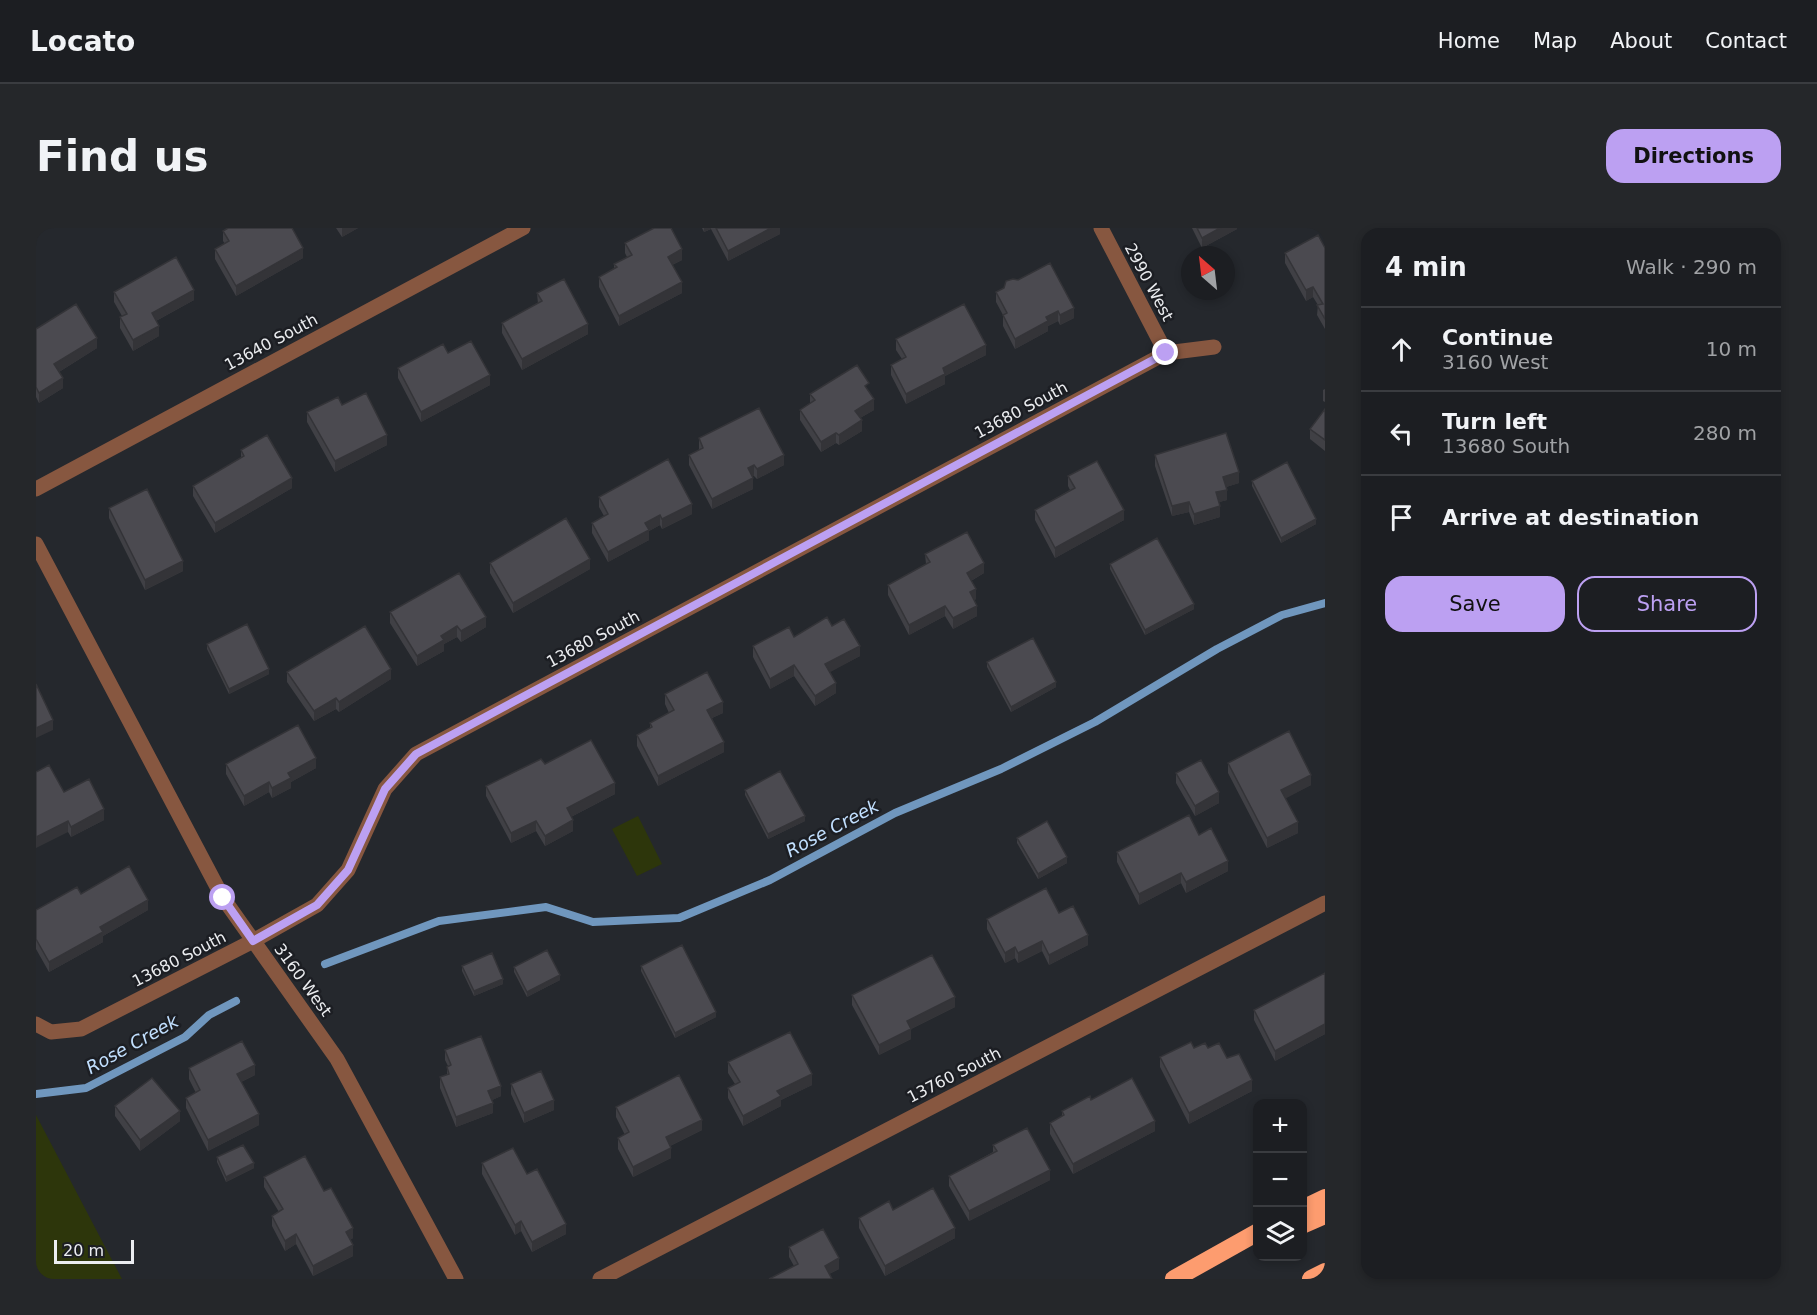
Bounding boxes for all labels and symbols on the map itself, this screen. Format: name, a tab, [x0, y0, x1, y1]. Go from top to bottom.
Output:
street label: 2990 West	[1121, 240, 1177, 324]
north arrow	[1181, 246, 1235, 300]
street label: 13640 South	[221, 310, 321, 374]
route end	[1152, 339, 1178, 365]
street label: 13680 South	[971, 378, 1071, 442]
street label: 13680 South	[543, 607, 643, 671]
water label: Rose Creek	[782, 794, 883, 861]
route start	[209, 884, 235, 910]
street label: 13680 South	[129, 927, 229, 991]
street label: 3160 West	[270, 940, 336, 1020]
water label: Rose Creek	[82, 1009, 183, 1078]
street label: 13760 South	[904, 1043, 1004, 1107]
scale bar	[54, 1237, 134, 1264]

